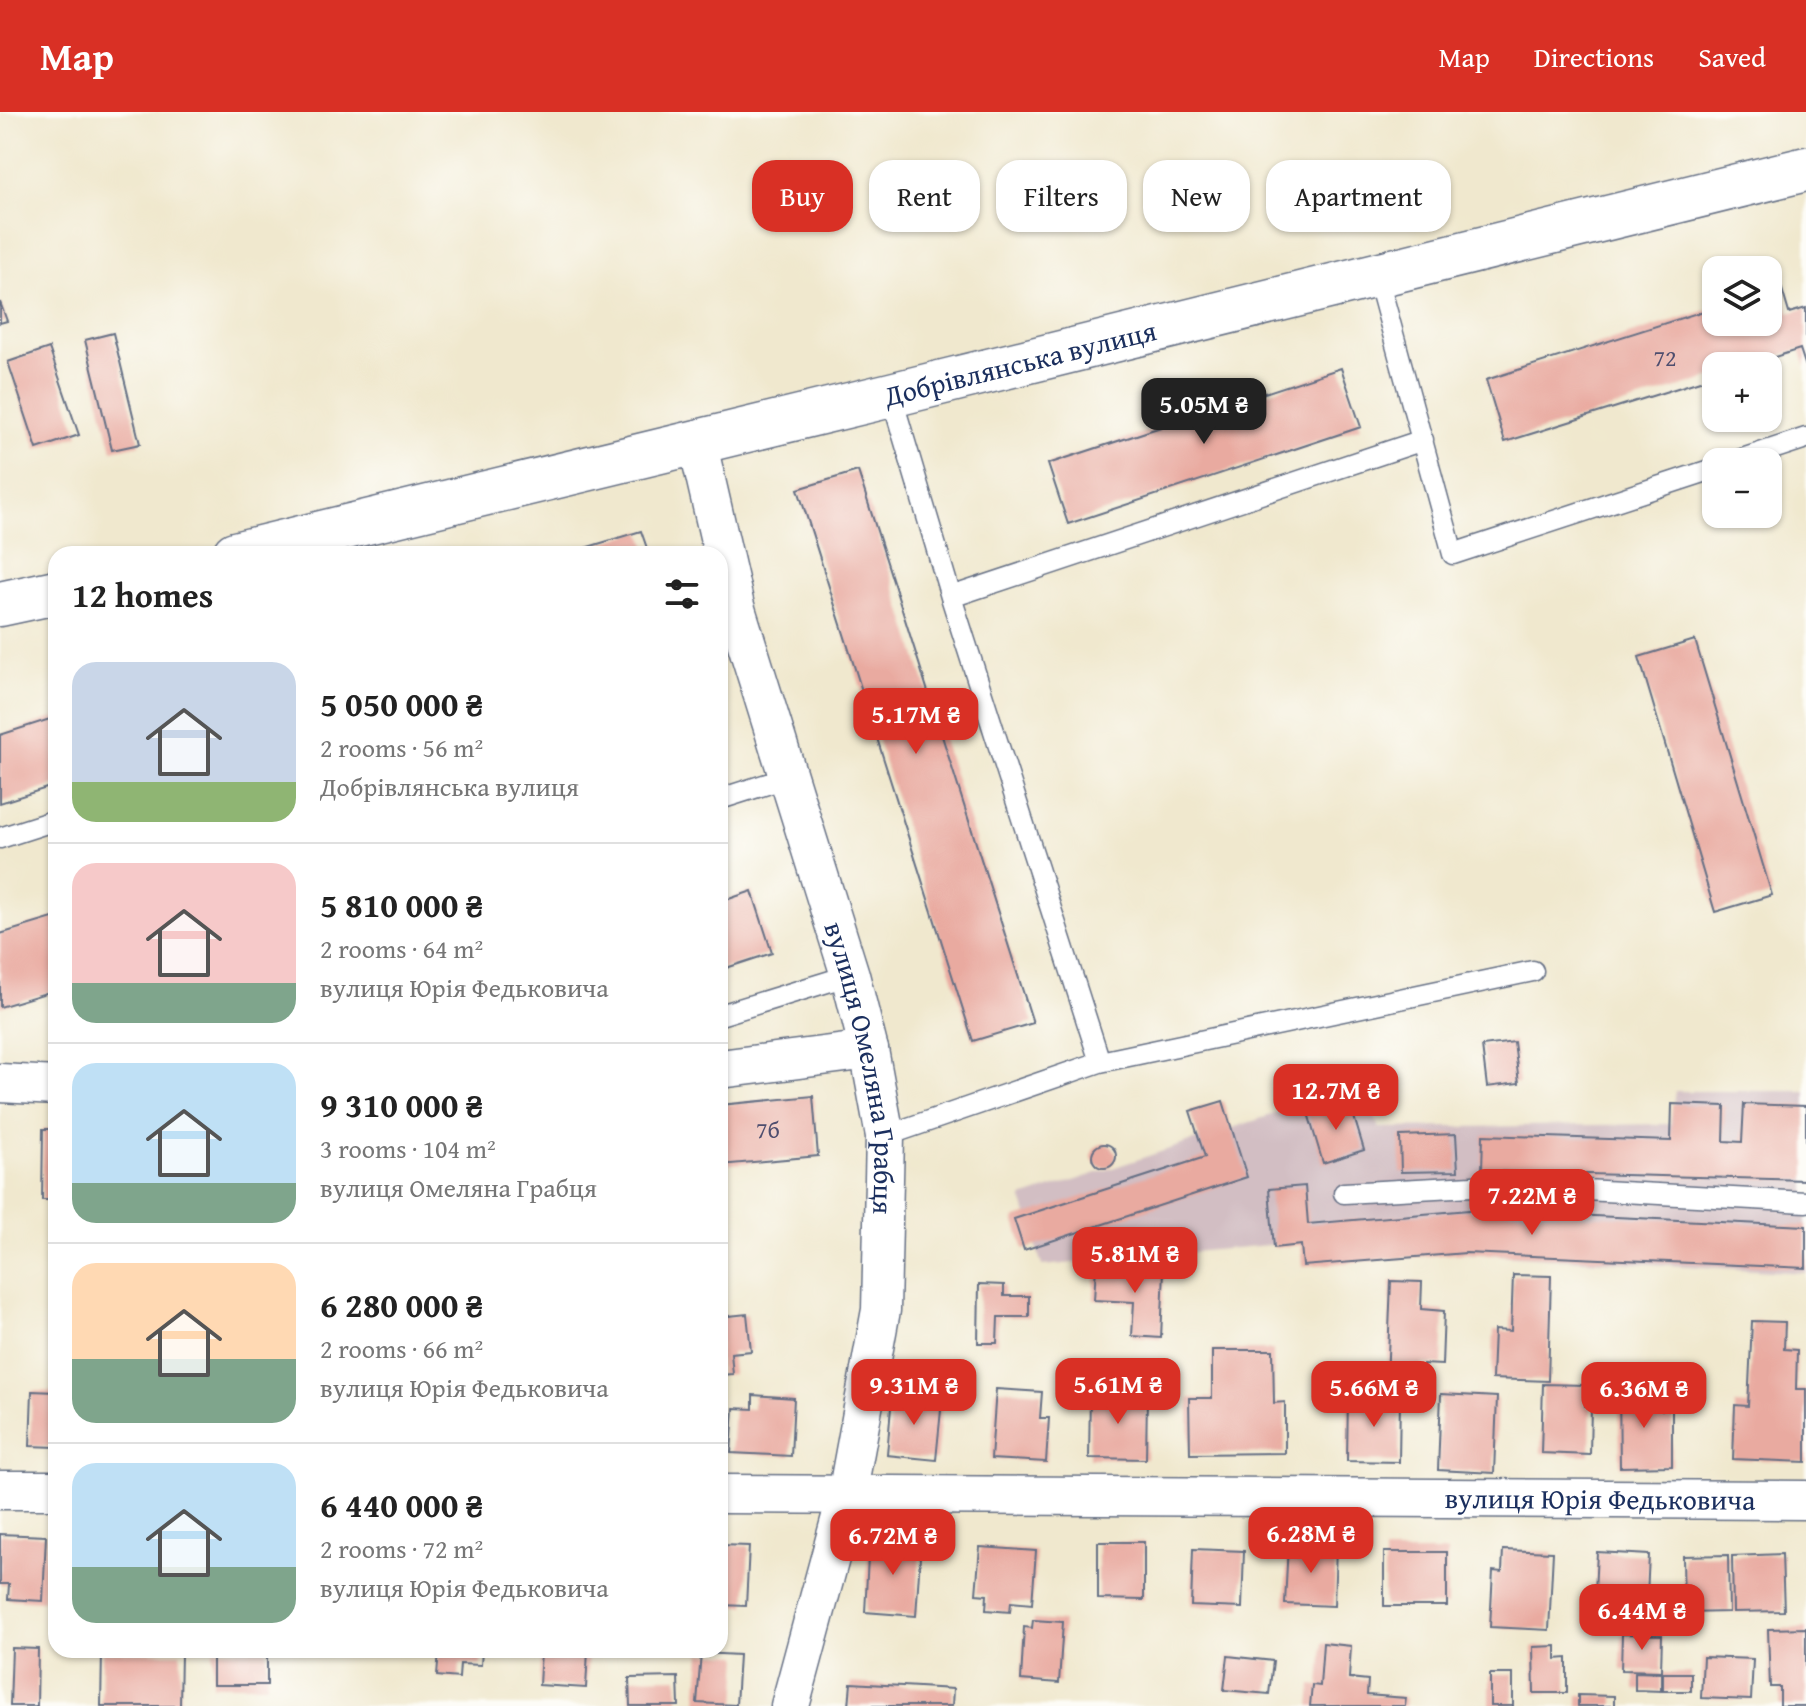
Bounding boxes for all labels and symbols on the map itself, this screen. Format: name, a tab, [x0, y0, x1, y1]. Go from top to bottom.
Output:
street label: Добрівлянська вулиця	[879, 309, 1160, 416]
house number: 72	[1653, 340, 1677, 375]
pin: 5.05M ₴	[1130, 378, 1278, 446]
pin: 5.17M ₴	[842, 688, 990, 756]
street label: вулиця Омеляна Грабця	[815, 916, 907, 1215]
pin: 12.7M ₴	[1262, 1064, 1410, 1132]
house number: 7б	[756, 1112, 780, 1147]
pin: 7.22M ₴	[1458, 1169, 1606, 1237]
pin: 5.81M ₴	[1061, 1227, 1209, 1295]
pin: 5.61M ₴	[1044, 1358, 1192, 1426]
pin: 9.31M ₴	[840, 1359, 988, 1427]
pin: 5.66M ₴	[1300, 1361, 1448, 1429]
pin: 6.36M ₴	[1570, 1362, 1718, 1430]
street label: вулиця Юрія Федьковича	[1444, 1477, 1756, 1520]
pin: 6.28M ₴	[1237, 1507, 1385, 1575]
pin: 6.72M ₴	[819, 1509, 967, 1577]
pin: 6.44M ₴	[1568, 1584, 1716, 1652]

